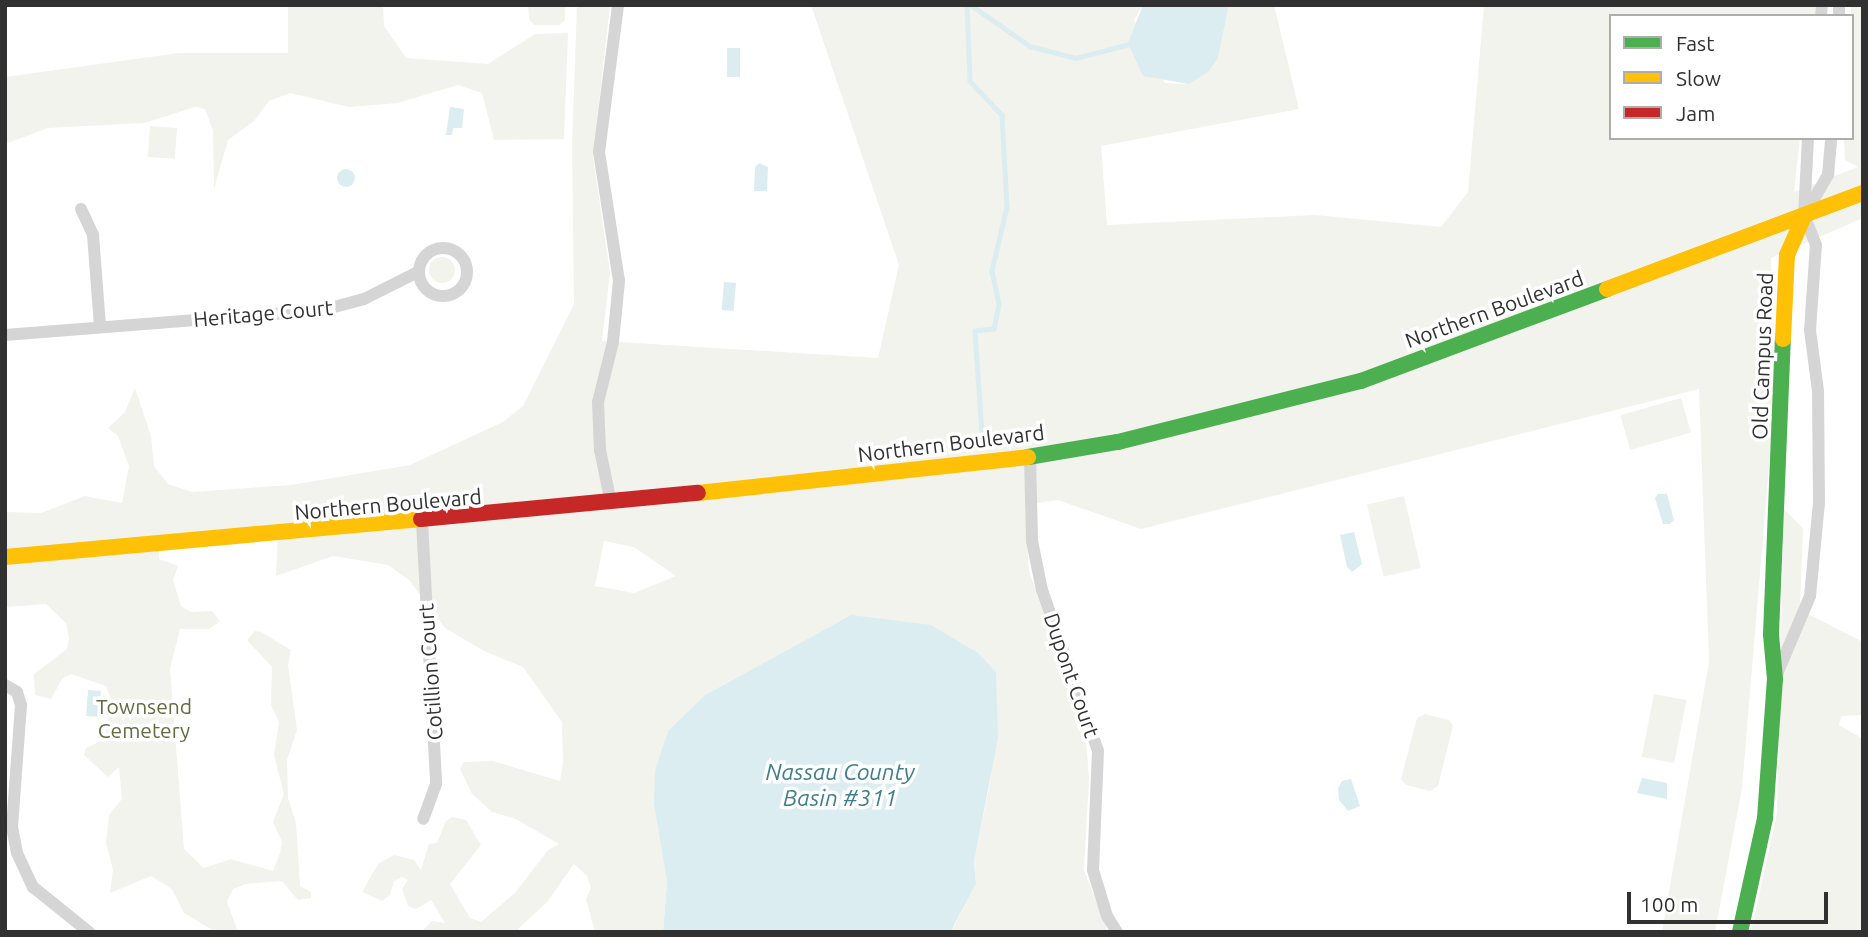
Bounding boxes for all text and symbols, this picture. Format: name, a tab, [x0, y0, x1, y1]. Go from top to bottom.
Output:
legend	[1609, 14, 1854, 140]
text: Fast	[1676, 31, 1714, 55]
text: Slow	[1676, 66, 1721, 90]
text: Jam	[1676, 101, 1715, 125]
street label: Northern Boulevard	[1401, 265, 1587, 353]
street label: Old Campus Road	[1746, 272, 1778, 440]
street label: Heritage Court	[192, 294, 334, 332]
street label: Northern Boulevard	[856, 419, 1046, 467]
street label: Northern Boulevard	[293, 483, 483, 525]
street label: Cotillion Court	[413, 603, 447, 741]
street label: Dupont Court	[1039, 610, 1105, 740]
park label: Townsend Cemetery	[96, 693, 192, 743]
water label: Nassau County Basin #311	[766, 758, 914, 812]
scale bar	[1630, 878, 1831, 922]
text: 100 m	[1640, 892, 1698, 916]

